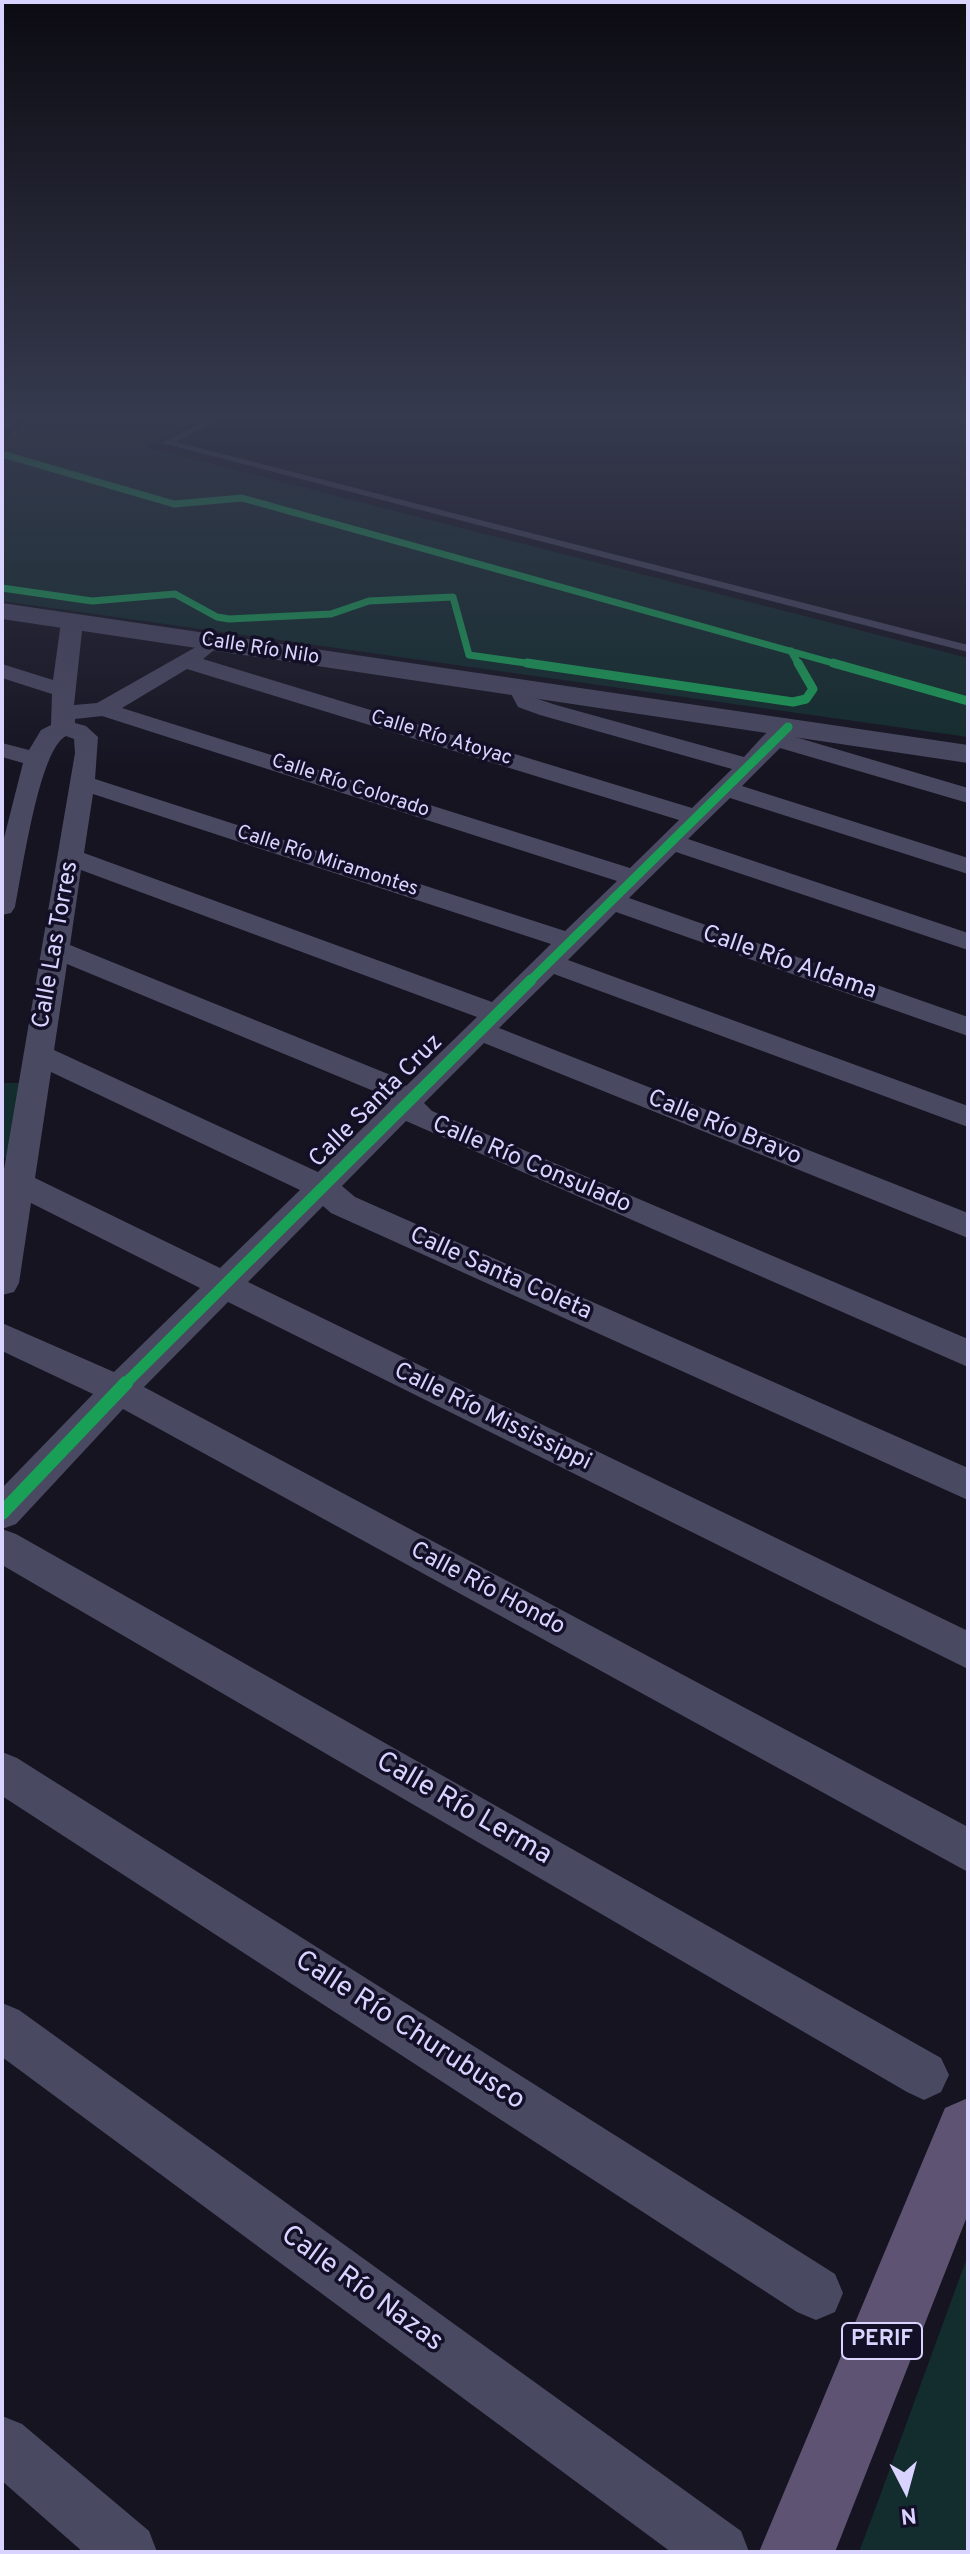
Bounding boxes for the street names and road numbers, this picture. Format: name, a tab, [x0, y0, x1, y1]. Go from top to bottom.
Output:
street label: Calle Río Nilo	[199, 629, 321, 671]
street label: Calle Río Atoyac	[367, 706, 515, 772]
street label: Calle Río Colorado	[268, 750, 432, 824]
street label: Calle Río Miramontes	[233, 821, 421, 903]
street label: Calle Las Torres	[28, 859, 86, 1031]
street label: Calle Río Aldama	[698, 921, 880, 1007]
street label: Calle Santa Cruz	[304, 1029, 450, 1175]
street label: Calle Río Bravo	[643, 1085, 805, 1173]
street label: Calle Río Consulado	[427, 1111, 635, 1221]
street label: Calle Santa Coleta	[404, 1222, 596, 1328]
street label: Calle Río Mississippi	[389, 1358, 595, 1478]
street label: Calle Río Hondo	[405, 1537, 569, 1643]
street label: Calle Río Lerma	[369, 1746, 557, 1874]
street label: Calle Río Churubusco	[288, 1945, 530, 2119]
street label: Calle Río Nazas	[273, 2220, 449, 2360]
road number: PERIF	[842, 2323, 922, 2359]

